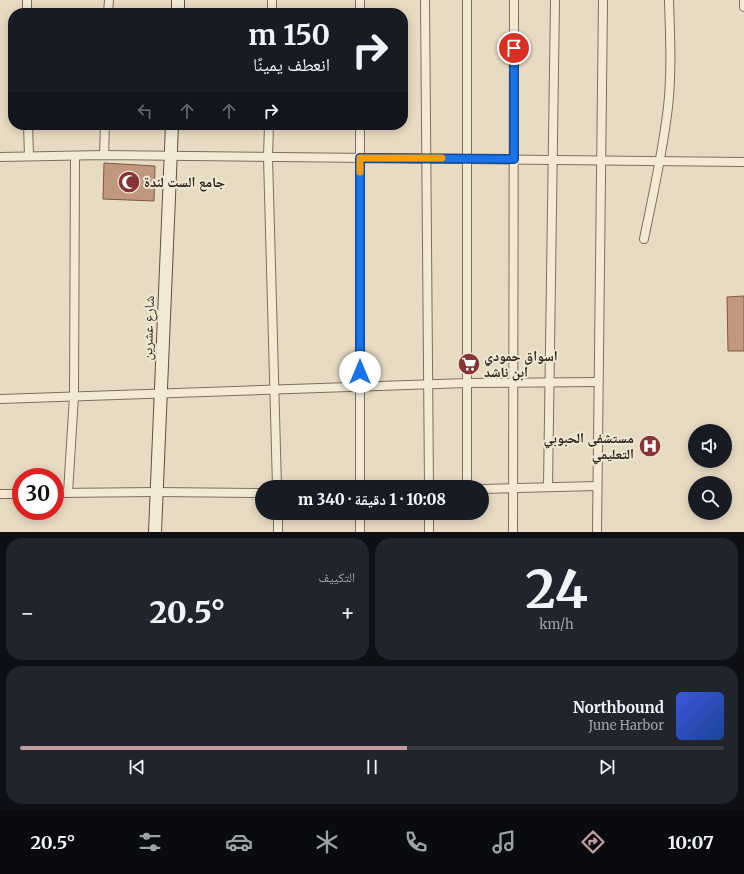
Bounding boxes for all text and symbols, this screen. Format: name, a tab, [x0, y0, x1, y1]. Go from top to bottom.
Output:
text: 150 m	[248, 17, 330, 53]
icon: right	[344, 24, 396, 76]
pin	[497, 31, 531, 65]
icon: arrive	[503, 37, 525, 59]
text: انعطف يمينًا	[253, 53, 330, 76]
icon: left	[134, 100, 156, 122]
icon: ahead	[176, 100, 198, 122]
icon: ahead	[218, 100, 240, 122]
icon: right	[260, 100, 282, 122]
mosque icon: جامع الست لندة	[116, 169, 142, 195]
place label: جامع الست لندة	[144, 173, 225, 192]
street label: شارع عشرين	[138, 295, 159, 361]
place label: اسواق حمودي ابن ناشد	[484, 347, 558, 381]
position arrow	[339, 351, 381, 393]
supermarket icon: اسواق حمودي ابن ناشد	[456, 351, 482, 377]
map controls	[688, 424, 732, 520]
button: sound	[688, 424, 732, 468]
place label: مستشفى الحبوبي التعليمي	[543, 429, 634, 465]
hospital icon: مستشفى الحبوبي التعليمي	[637, 433, 663, 459]
speed limit sign: 30	[12, 468, 64, 520]
button: search	[688, 476, 732, 520]
text: 10:08 · 1 دقيقة · 340 m	[298, 490, 446, 509]
text: 24	[525, 557, 588, 622]
text: التكييف	[319, 569, 355, 586]
text: 20.5°	[150, 593, 225, 631]
text: −	[20, 599, 35, 627]
text: +	[340, 599, 355, 627]
text: km/h	[539, 616, 574, 633]
text: Northbound	[573, 698, 664, 717]
text: June Harbor	[589, 717, 664, 734]
icon: previous	[126, 756, 148, 778]
icon: pause	[361, 756, 383, 778]
icon: next	[596, 756, 618, 778]
icon: filters	[136, 828, 164, 856]
icon: car	[225, 828, 253, 856]
icon: climate	[313, 828, 341, 856]
icon: phone	[402, 828, 430, 856]
icon: music	[490, 828, 518, 856]
icon: directions	[579, 828, 607, 856]
text: 20.5°	[30, 831, 75, 854]
text: 10:07	[668, 831, 714, 854]

